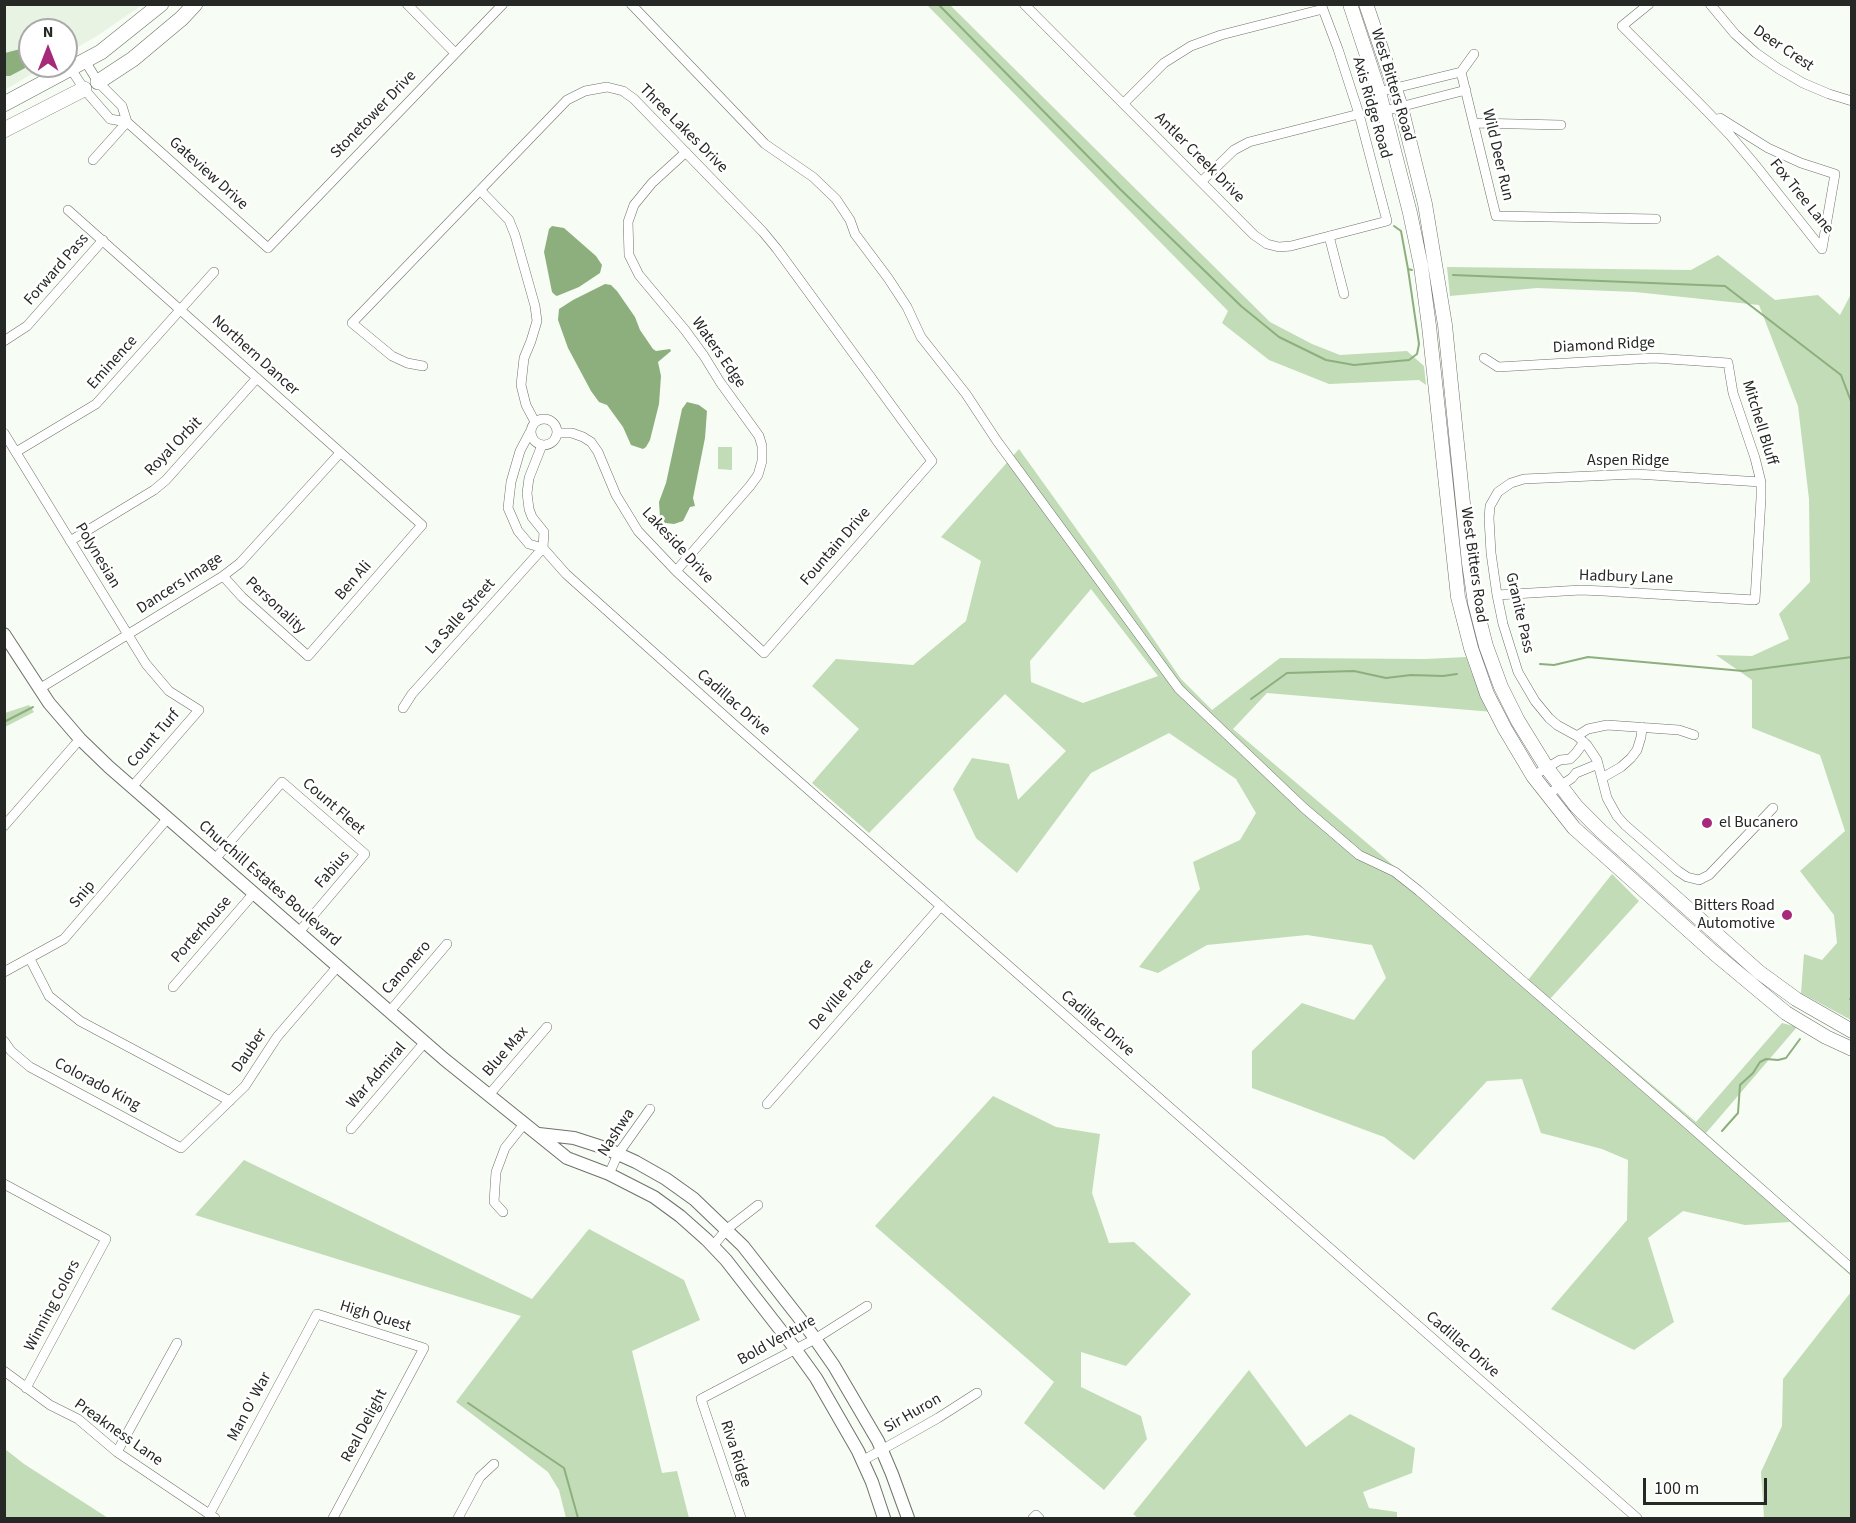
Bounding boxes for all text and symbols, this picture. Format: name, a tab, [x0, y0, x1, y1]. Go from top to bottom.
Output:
north arrow	[18, 18, 78, 78]
text: N	[43, 21, 53, 43]
street label: Deer Crest	[1749, 22, 1817, 76]
street label: West Bitters Road	[1366, 26, 1418, 144]
street label: Axis Ridge Road	[1347, 55, 1395, 161]
street label: Stonetower Drive	[327, 67, 421, 163]
street label: Three Lakes Drive	[635, 81, 731, 177]
street label: Wild Deer Run	[1477, 107, 1517, 203]
street label: Antler Creek Drive	[1150, 109, 1248, 207]
street label: Gateview Drive	[165, 133, 251, 215]
street label: Fox Tree Lane	[1765, 156, 1837, 238]
street label: Forward Pass	[21, 230, 93, 310]
street label: Northern Dancer	[207, 312, 303, 400]
street label: Waters Edge	[687, 314, 749, 392]
street label: Eminence	[84, 332, 142, 394]
street label: Diamond Ridge	[1552, 334, 1656, 358]
street label: Mitchell Bluff	[1737, 378, 1781, 468]
street label: Royal Orbit	[141, 414, 207, 480]
street label: Aspen Ridge	[1587, 451, 1669, 471]
street label: Lakeside Drive	[637, 504, 717, 588]
street label: Fountain Drive	[797, 504, 875, 590]
street label: West Bitters Road	[1455, 506, 1491, 624]
street label: Polynesian	[70, 520, 124, 592]
street label: Dancers Image	[134, 549, 226, 619]
street label: Ben Ali	[332, 557, 376, 605]
street label: Hadbury Lane	[1579, 567, 1673, 589]
street label: Granite Pass	[1500, 571, 1538, 655]
street label: Personality	[241, 573, 309, 639]
street label: La Salle Street	[422, 575, 500, 659]
street label: Cadillac Drive	[692, 666, 774, 740]
street label: Count Turf	[124, 706, 184, 772]
street label: Count Fleet	[298, 775, 368, 839]
place label: el Bucanero	[1719, 813, 1798, 833]
marker: el Bucanero	[1700, 816, 1714, 830]
street label: Churchill Estates Boulevard	[194, 817, 344, 951]
street label: Fabius	[311, 847, 355, 893]
street label: Snip	[66, 877, 100, 913]
street label: Porterhouse	[168, 893, 236, 967]
place label: Bitters Road Automotive	[1694, 896, 1775, 934]
marker: Bitters Road Automotive	[1780, 908, 1794, 922]
street label: Canonero	[378, 937, 436, 999]
street label: De Ville Place	[806, 955, 878, 1035]
street label: Cadillac Drive	[1056, 987, 1138, 1061]
street label: Blue Max	[479, 1023, 533, 1081]
street label: Dauber	[228, 1025, 272, 1077]
street label: War Admiral	[343, 1039, 411, 1113]
street label: Colorado King	[51, 1054, 143, 1116]
street label: Nashwa	[594, 1105, 640, 1161]
street label: Winning Colors	[21, 1257, 85, 1355]
street label: High Quest	[337, 1297, 413, 1337]
street label: Cadillac Drive	[1421, 1308, 1503, 1382]
street label: Bold Venture	[735, 1312, 819, 1370]
street label: Man O' War	[224, 1369, 276, 1445]
street label: Real Delight	[338, 1386, 392, 1466]
street label: Sir Huron	[881, 1390, 945, 1438]
street label: Preakness Lane	[70, 1395, 166, 1471]
street label: Riva Ridge	[715, 1418, 755, 1490]
scale bar	[1646, 1466, 1770, 1504]
text: 100 m	[1654, 1476, 1699, 1501]

